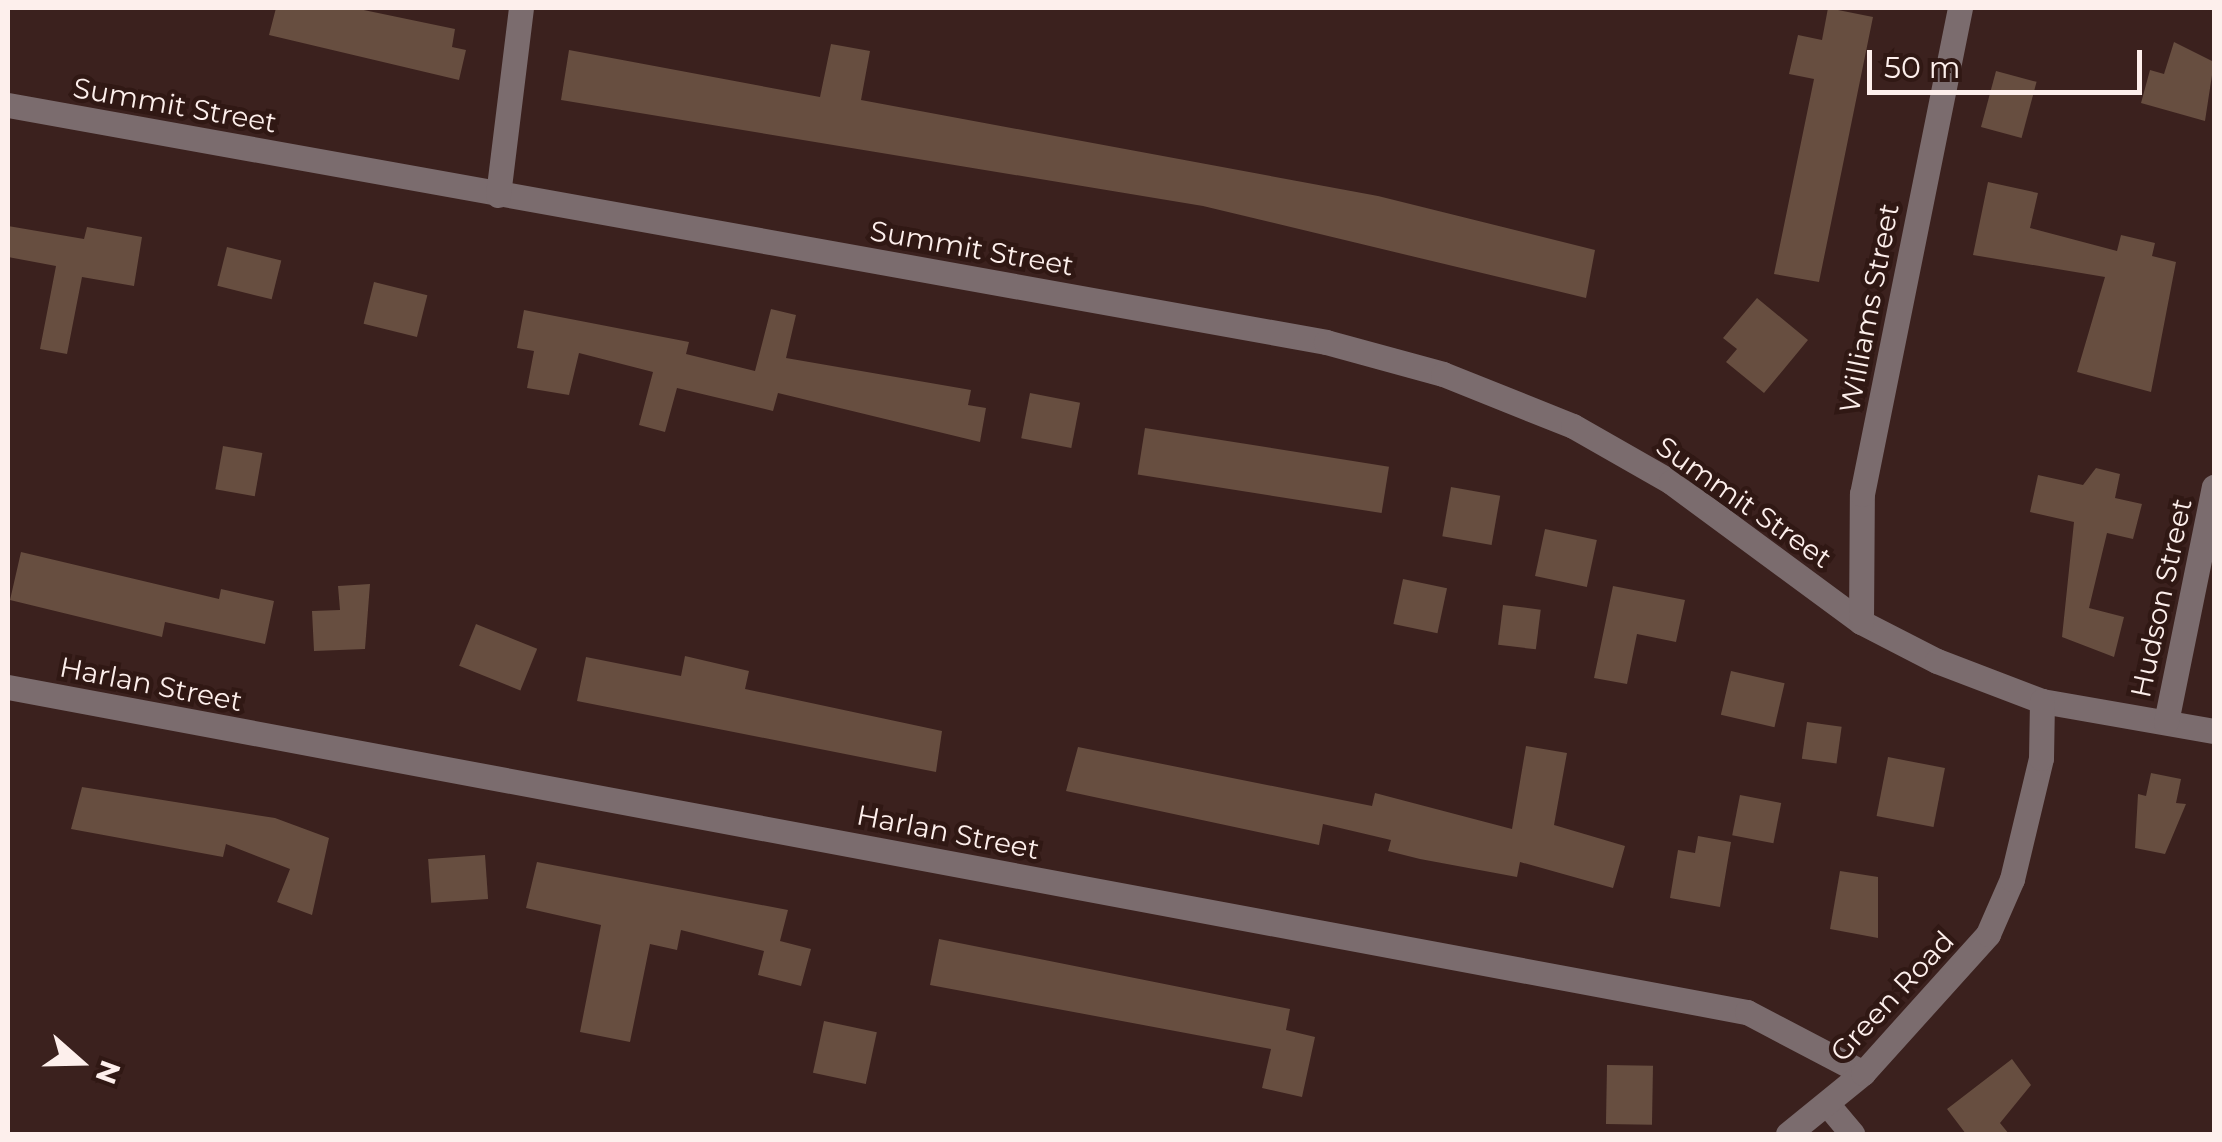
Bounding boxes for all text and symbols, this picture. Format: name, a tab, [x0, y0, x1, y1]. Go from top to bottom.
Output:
scale bar	[1872, 30, 2147, 92]
text: 50 m	[1884, 49, 1961, 86]
street label: Summit Street	[71, 71, 279, 139]
street label: Williams Street	[1832, 200, 1906, 416]
street label: Summit Street	[868, 214, 1076, 282]
street label: Summit Street	[1650, 429, 1838, 575]
street label: Hudson Street	[2123, 495, 2199, 701]
street label: Harlan Street	[57, 650, 245, 718]
street label: Harlan Street	[854, 798, 1042, 866]
street label: Green Road	[1823, 924, 1961, 1068]
north arrow	[30, 1012, 130, 1112]
text: N	[88, 1056, 128, 1089]

